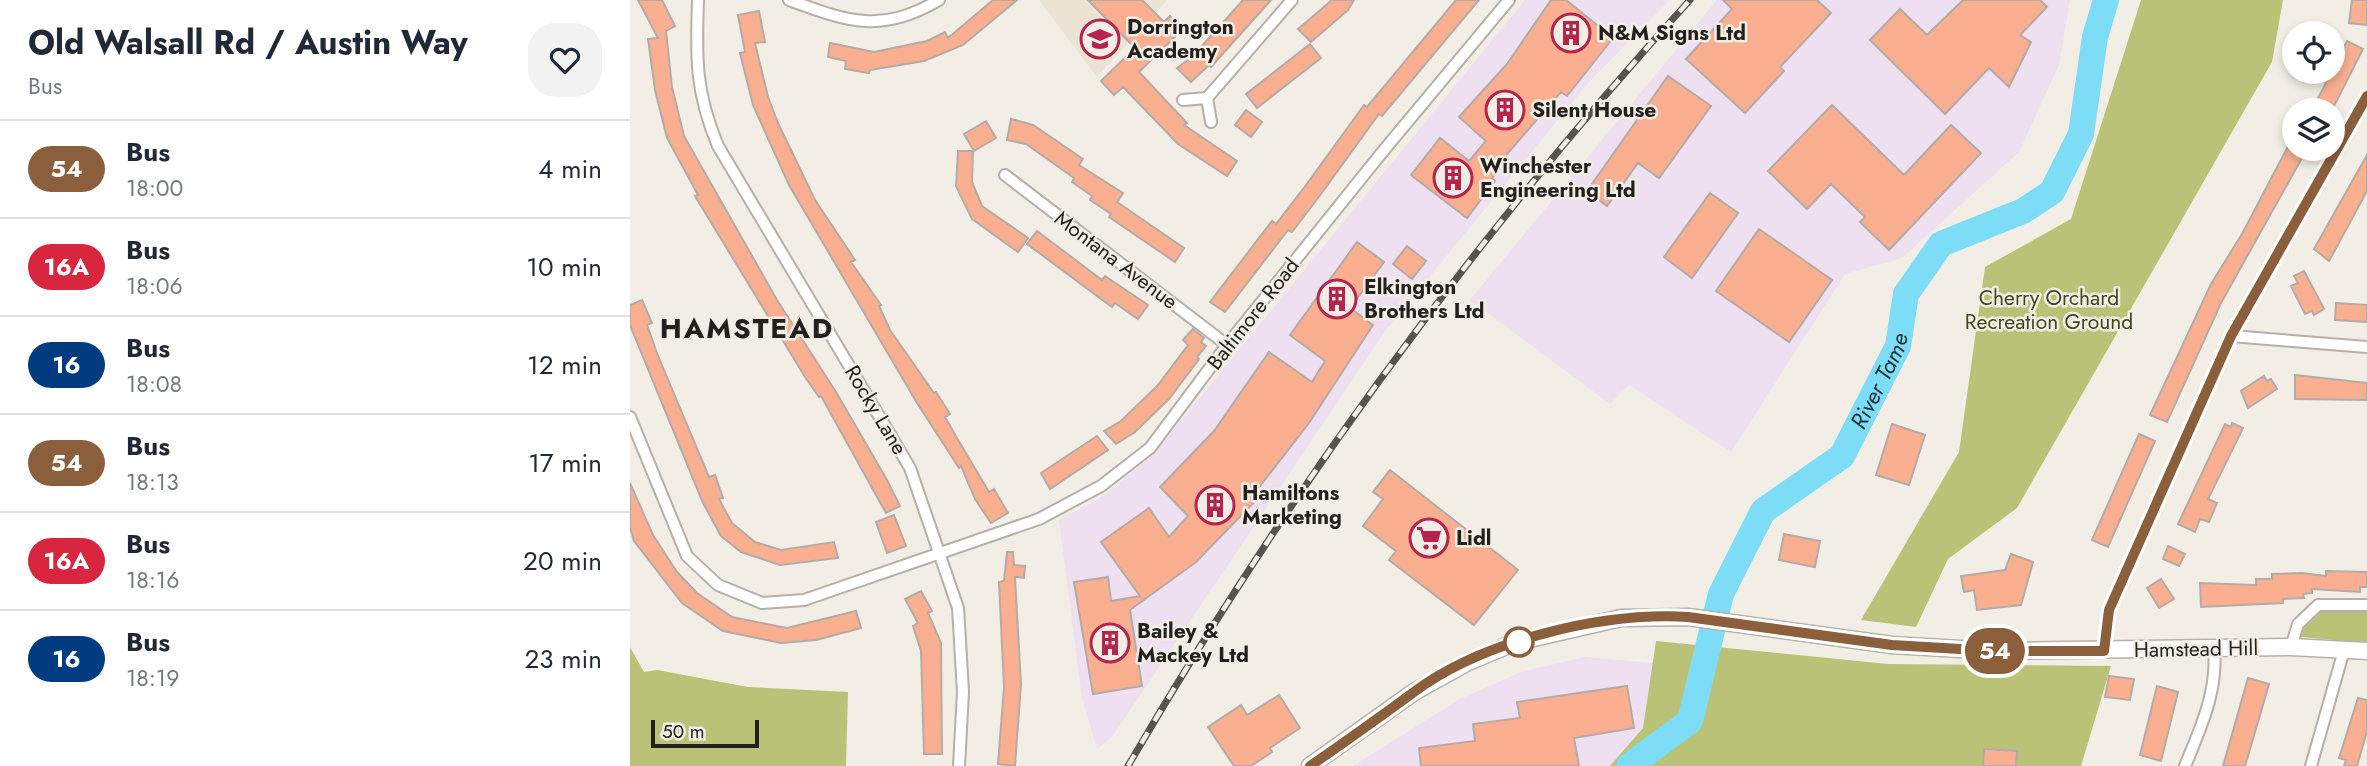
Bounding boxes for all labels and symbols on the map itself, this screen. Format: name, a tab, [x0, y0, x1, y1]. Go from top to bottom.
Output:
place label: Dorrington Academy	[1126, 12, 1234, 66]
building icon: N&M Signs Ltd	[1550, 12, 1592, 54]
school or university icon: Dorrington Academy	[1079, 18, 1121, 60]
place label: N&M Signs Ltd	[1598, 18, 1746, 48]
building icon: Silent House	[1484, 89, 1526, 131]
place label: Silent House	[1532, 95, 1656, 125]
place label: Winchester Engineering Ltd	[1480, 151, 1636, 205]
building icon: Winchester Engineering Ltd	[1432, 157, 1474, 199]
street label: Montana Avenue	[1048, 204, 1184, 316]
street label: Baltimore Road	[1200, 252, 1306, 376]
place label: Elkington Brothers Ltd	[1364, 272, 1485, 326]
building icon: Elkington Brothers Ltd	[1316, 278, 1358, 320]
park label: Cherry Orchard Recreation Ground	[1965, 283, 2133, 337]
district label: HAMSTEAD	[660, 308, 834, 349]
water label: River Tame	[1842, 331, 1917, 435]
street label: Rocky Lane	[837, 360, 915, 461]
place label: Hamiltons Marketing	[1242, 478, 1342, 532]
building icon: Hamiltons Marketing	[1194, 484, 1236, 526]
supermarket icon: Lidl	[1408, 517, 1450, 559]
place label: Lidl	[1456, 523, 1492, 553]
place label: Bailey & Mackey Ltd	[1137, 616, 1249, 670]
building icon: Bailey & Mackey Ltd	[1089, 622, 1131, 664]
unlabelled marker	[1504, 627, 1534, 657]
line badge: 54	[1964, 628, 2026, 674]
street label: Hamstead Hill	[2134, 633, 2258, 665]
scale bar	[651, 717, 760, 749]

